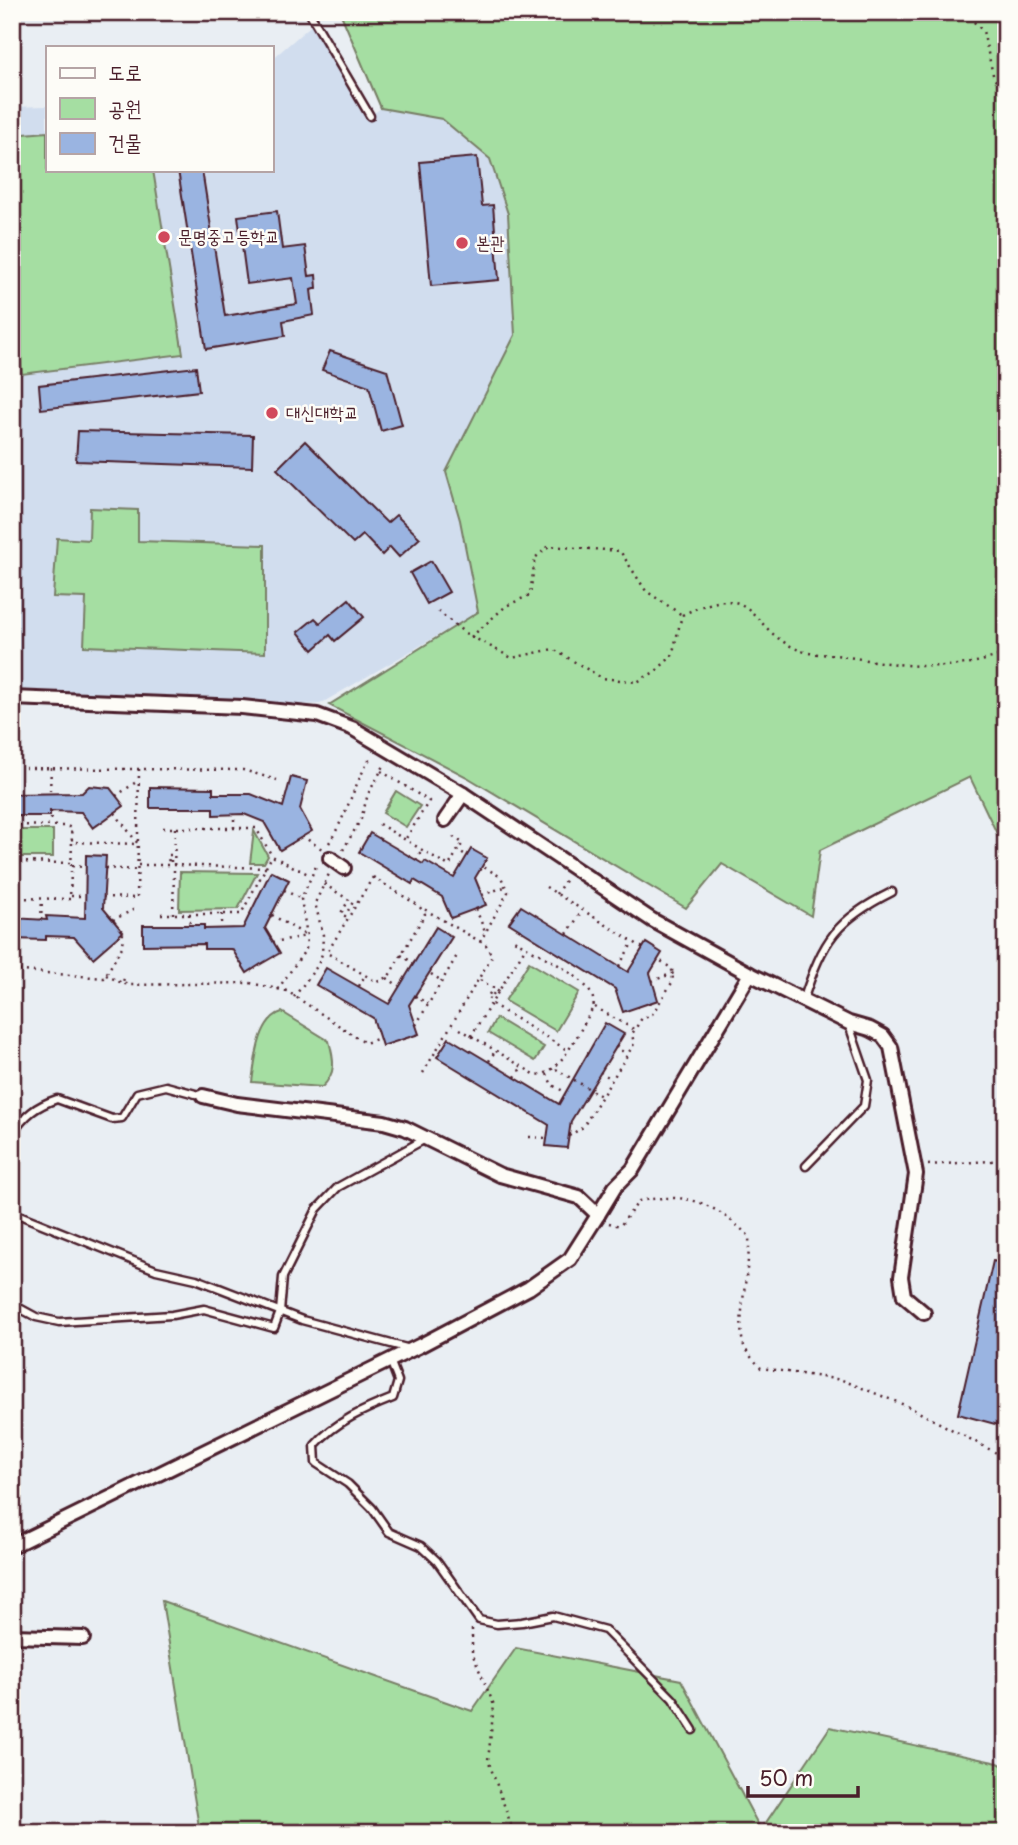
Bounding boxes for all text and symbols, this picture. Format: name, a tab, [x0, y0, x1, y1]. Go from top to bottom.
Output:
legend	[46, 46, 273, 172]
text: 도로	[108, 55, 142, 87]
text: 공원	[108, 91, 142, 123]
text: 건물	[108, 125, 142, 157]
place label: 문명중고등학교	[178, 222, 279, 249]
place label: 본관	[476, 228, 505, 255]
marker: 문명중고등학교	[156, 229, 172, 245]
marker: 본관	[454, 235, 470, 251]
place label: 대신대학교	[286, 398, 358, 425]
marker: 대신대학교	[264, 405, 280, 421]
scale bar	[748, 1754, 859, 1798]
text: 50 m	[759, 1761, 813, 1793]

